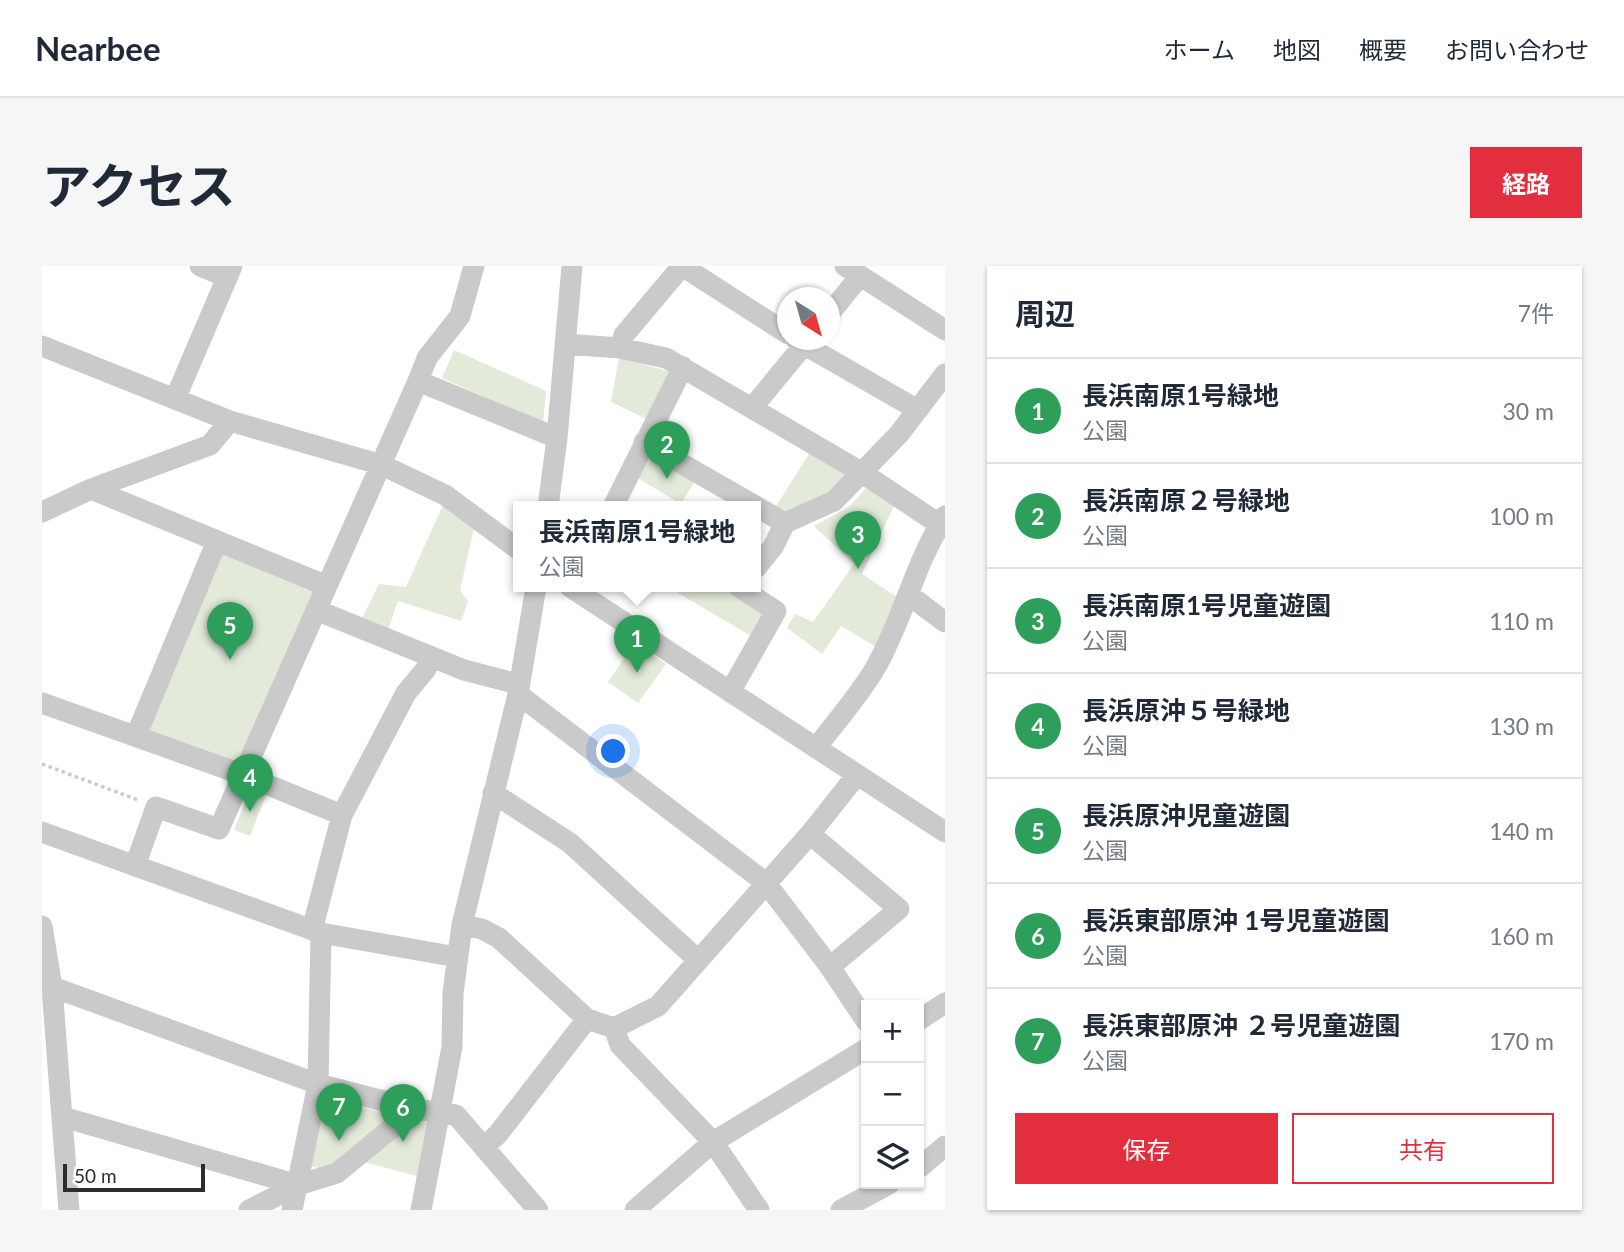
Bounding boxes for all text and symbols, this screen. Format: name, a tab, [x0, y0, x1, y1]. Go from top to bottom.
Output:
text: Nearbee	[35, 28, 161, 68]
text: ホーム	[1164, 35, 1235, 64]
text: 地図	[1273, 35, 1321, 64]
text: 概要	[1359, 35, 1407, 64]
text: お問い合わせ	[1445, 35, 1589, 64]
button: 経路	[1470, 147, 1582, 218]
text: アクセス	[42, 156, 236, 214]
north arrow	[777, 287, 840, 350]
text: 周辺	[1015, 295, 1075, 331]
text: 7件	[1518, 299, 1554, 327]
text: 長浜南原1号緑地	[1082, 379, 1279, 411]
text: 1	[1031, 397, 1045, 425]
text: 30 m	[1503, 397, 1554, 425]
text: 公園	[1082, 416, 1128, 444]
pin: 2	[644, 421, 690, 479]
text: 長浜南原２号緑地	[1082, 484, 1290, 516]
popup	[513, 501, 761, 592]
text: 2	[1031, 502, 1045, 530]
text: 100 m	[1489, 502, 1554, 530]
pin: 3	[835, 511, 881, 569]
text: 長浜南原1号緑地	[538, 515, 736, 547]
text: 公園	[1082, 521, 1128, 549]
text: 公園	[538, 552, 584, 580]
text: 長浜南原1号児童遊園	[1082, 589, 1331, 621]
pin: 5	[207, 602, 253, 660]
text: 3	[1031, 607, 1045, 635]
text: 110 m	[1489, 607, 1554, 635]
pin: 1	[614, 615, 660, 673]
text: 公園	[1082, 626, 1128, 654]
text: 長浜原沖５号緑地	[1082, 694, 1290, 726]
text: 4	[1031, 712, 1045, 740]
text: 130 m	[1489, 712, 1554, 740]
text: 公園	[1082, 731, 1128, 759]
your location	[596, 734, 630, 768]
pin: 4	[227, 754, 273, 812]
text: 長浜原沖児童遊園	[1082, 799, 1290, 831]
text: 5	[1031, 817, 1045, 845]
text: 140 m	[1489, 817, 1554, 845]
text: 公園	[1082, 836, 1128, 864]
text: 長浜東部原沖 1号児童遊園	[1082, 904, 1389, 936]
text: 6	[1031, 922, 1045, 950]
text: 160 m	[1489, 922, 1554, 950]
text: 公園	[1082, 941, 1128, 969]
map controls	[861, 1000, 924, 1189]
button: +	[861, 1000, 924, 1063]
text: 長浜東部原沖 ２号児童遊園	[1082, 1009, 1400, 1041]
text: 7	[1031, 1027, 1045, 1055]
text: 170 m	[1489, 1027, 1554, 1055]
text: 公園	[1082, 1046, 1128, 1074]
button: −	[861, 1063, 924, 1126]
pin: 7	[316, 1083, 362, 1141]
pin: 6	[380, 1084, 426, 1142]
button: 保存	[1015, 1113, 1278, 1184]
button: 共有	[1292, 1113, 1554, 1184]
button: layers	[861, 1126, 924, 1189]
scale bar	[63, 1161, 205, 1193]
text: 50 m	[74, 1164, 117, 1187]

